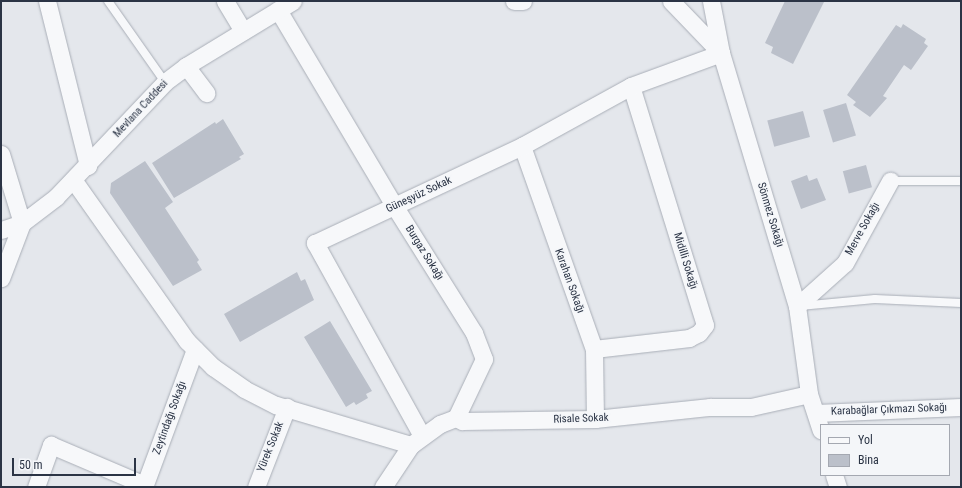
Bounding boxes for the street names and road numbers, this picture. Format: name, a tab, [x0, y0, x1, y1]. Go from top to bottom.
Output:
street label: Mevlana Caddesi	[111, 77, 171, 141]
street label: Güneşyüz Sokak	[384, 174, 454, 216]
street label: Sönmez Sokağı	[754, 181, 786, 249]
street label: Merve Sokağı	[843, 200, 883, 258]
street label: Burgaz Sokağı	[402, 223, 446, 283]
street label: Midilli Sokağı	[670, 231, 700, 291]
street label: Karahan Sokağı	[551, 247, 587, 315]
street label: Zeytindağı Sokağı	[151, 379, 189, 457]
street label: Karabağlar Çıkmazı Sokağı	[831, 401, 947, 419]
street label: Risale Sokak	[553, 411, 609, 427]
street label: Yürek Sokak	[255, 420, 287, 474]

